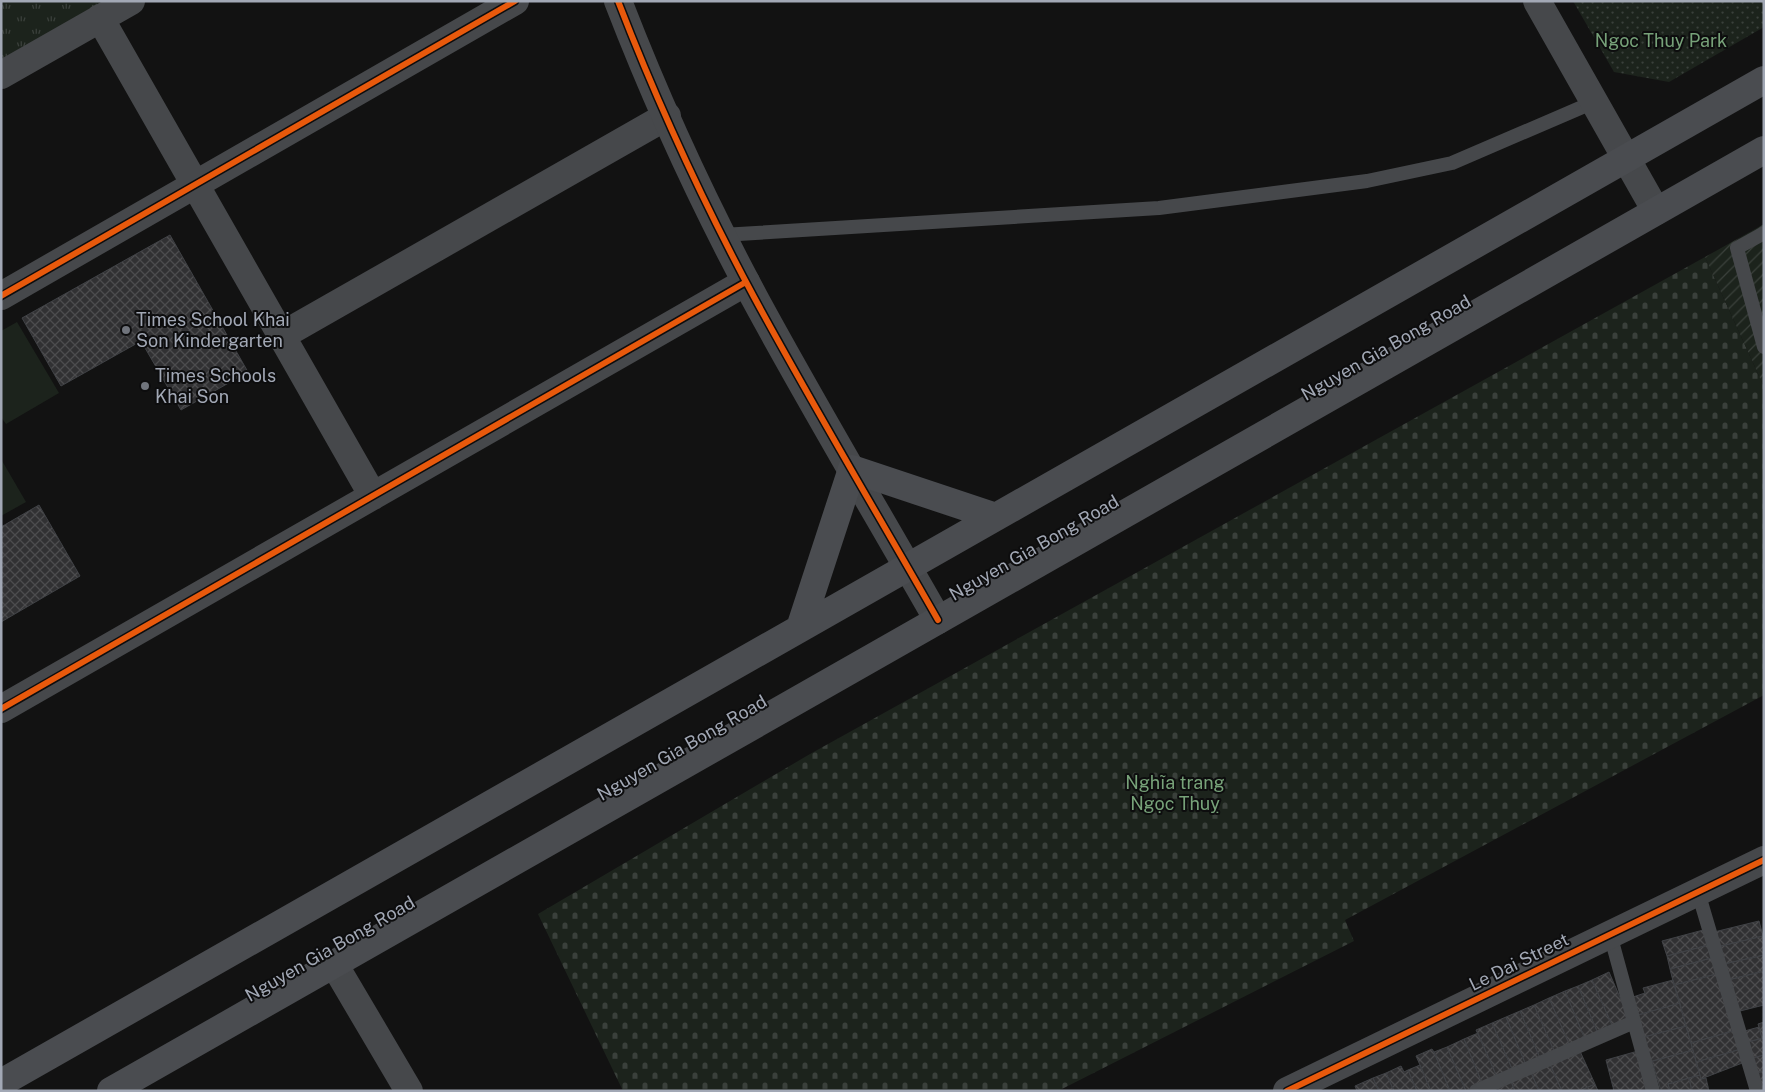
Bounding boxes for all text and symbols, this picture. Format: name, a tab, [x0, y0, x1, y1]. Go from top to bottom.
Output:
park label: Ngoc Thuy Park	[1595, 30, 1727, 51]
street label: Nguyen Gia Bong Road	[1297, 290, 1474, 405]
place label: Times School Khai Son Kindergarten	[136, 309, 290, 351]
marker: Times School Khai Son Kindergarten	[120, 324, 132, 336]
place label: Times Schools Khai Son	[155, 365, 276, 407]
marker: Times Schools Khai Son	[139, 380, 151, 392]
street label: Nguyen Gia Bong Road	[945, 490, 1122, 605]
street label: Nguyen Gia Bong Road	[593, 690, 770, 805]
park label: Nghĩa trang Ngọc Thuỵ	[1125, 772, 1225, 814]
street label: Nguyen Gia Bong Road	[241, 891, 418, 1006]
street label: Le Dai Street	[1465, 928, 1572, 995]

